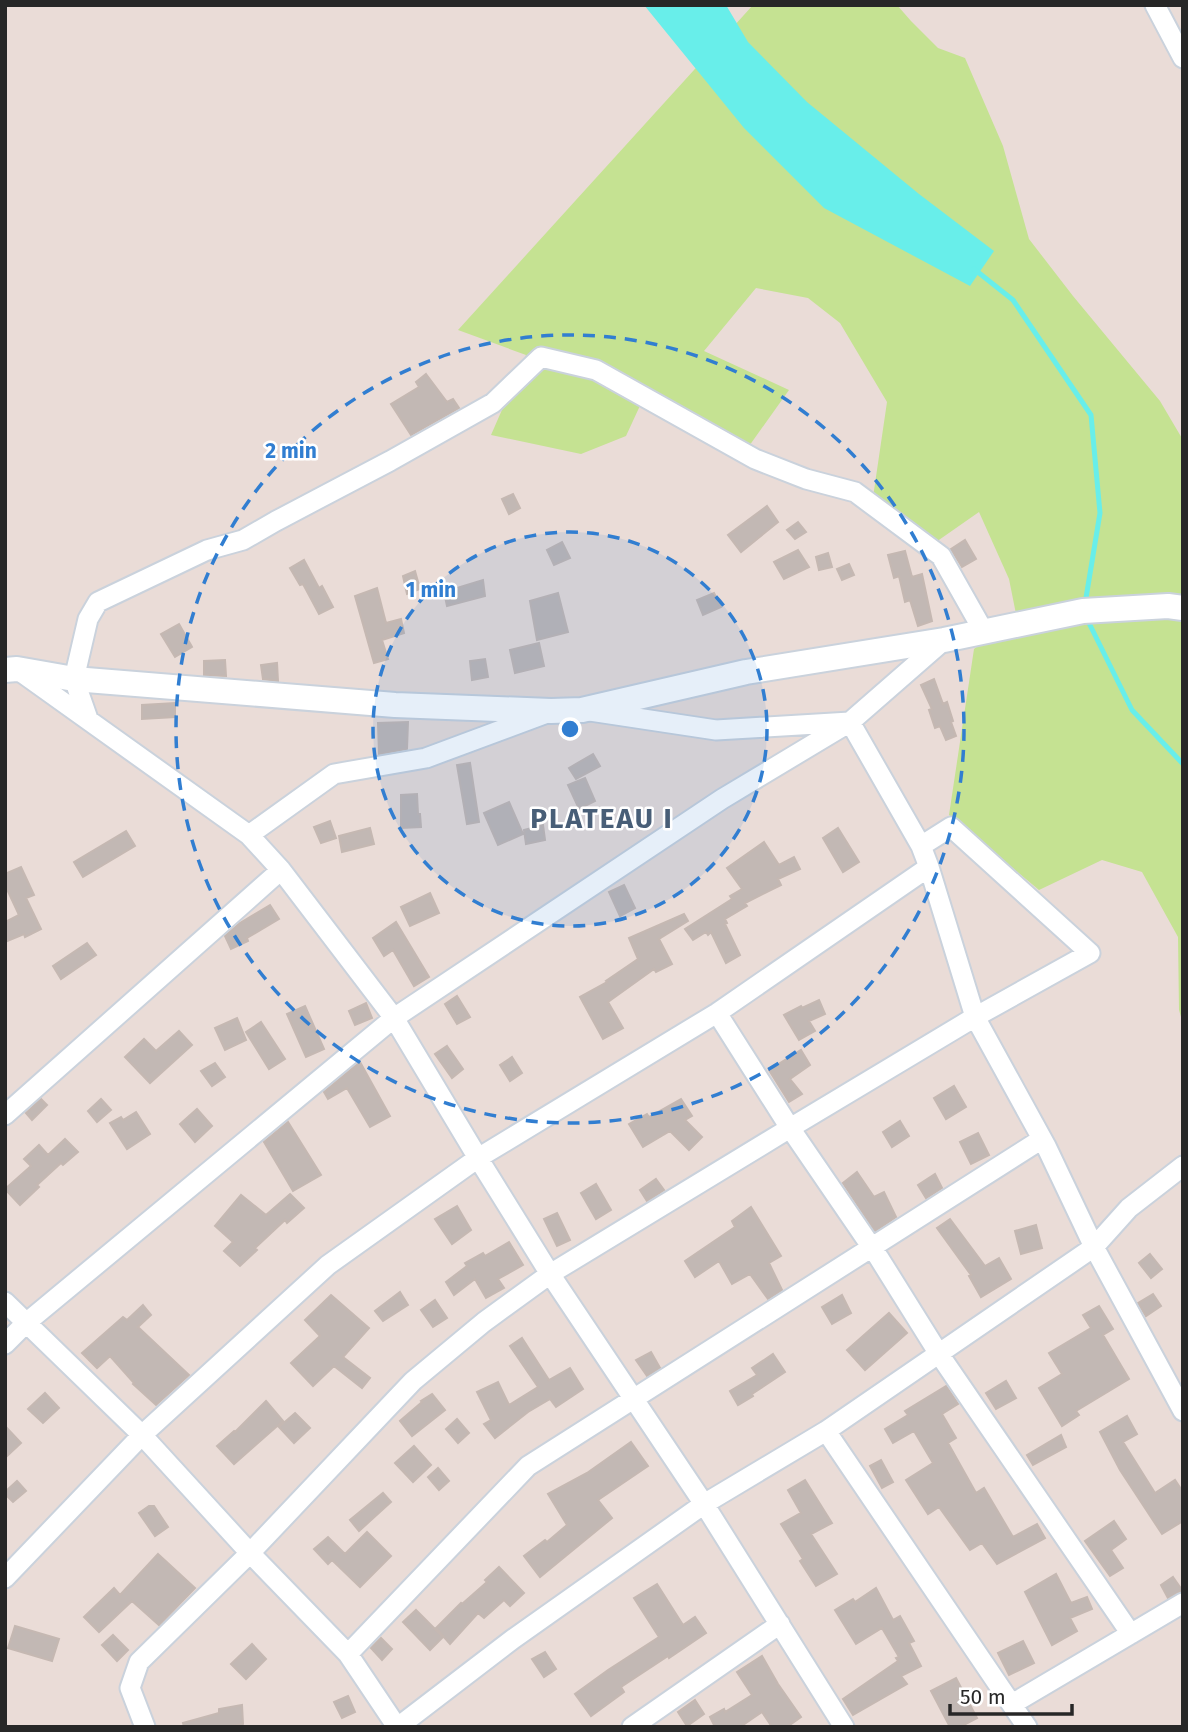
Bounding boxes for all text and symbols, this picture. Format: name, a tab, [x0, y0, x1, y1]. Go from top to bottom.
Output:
text: 2 min	[265, 438, 317, 464]
text: 1 min	[406, 577, 456, 603]
centre of rings	[558, 717, 582, 741]
district label: PLATEAU I	[530, 802, 674, 835]
scale bar	[950, 1672, 1072, 1716]
text: 50 m	[960, 1684, 1006, 1710]

